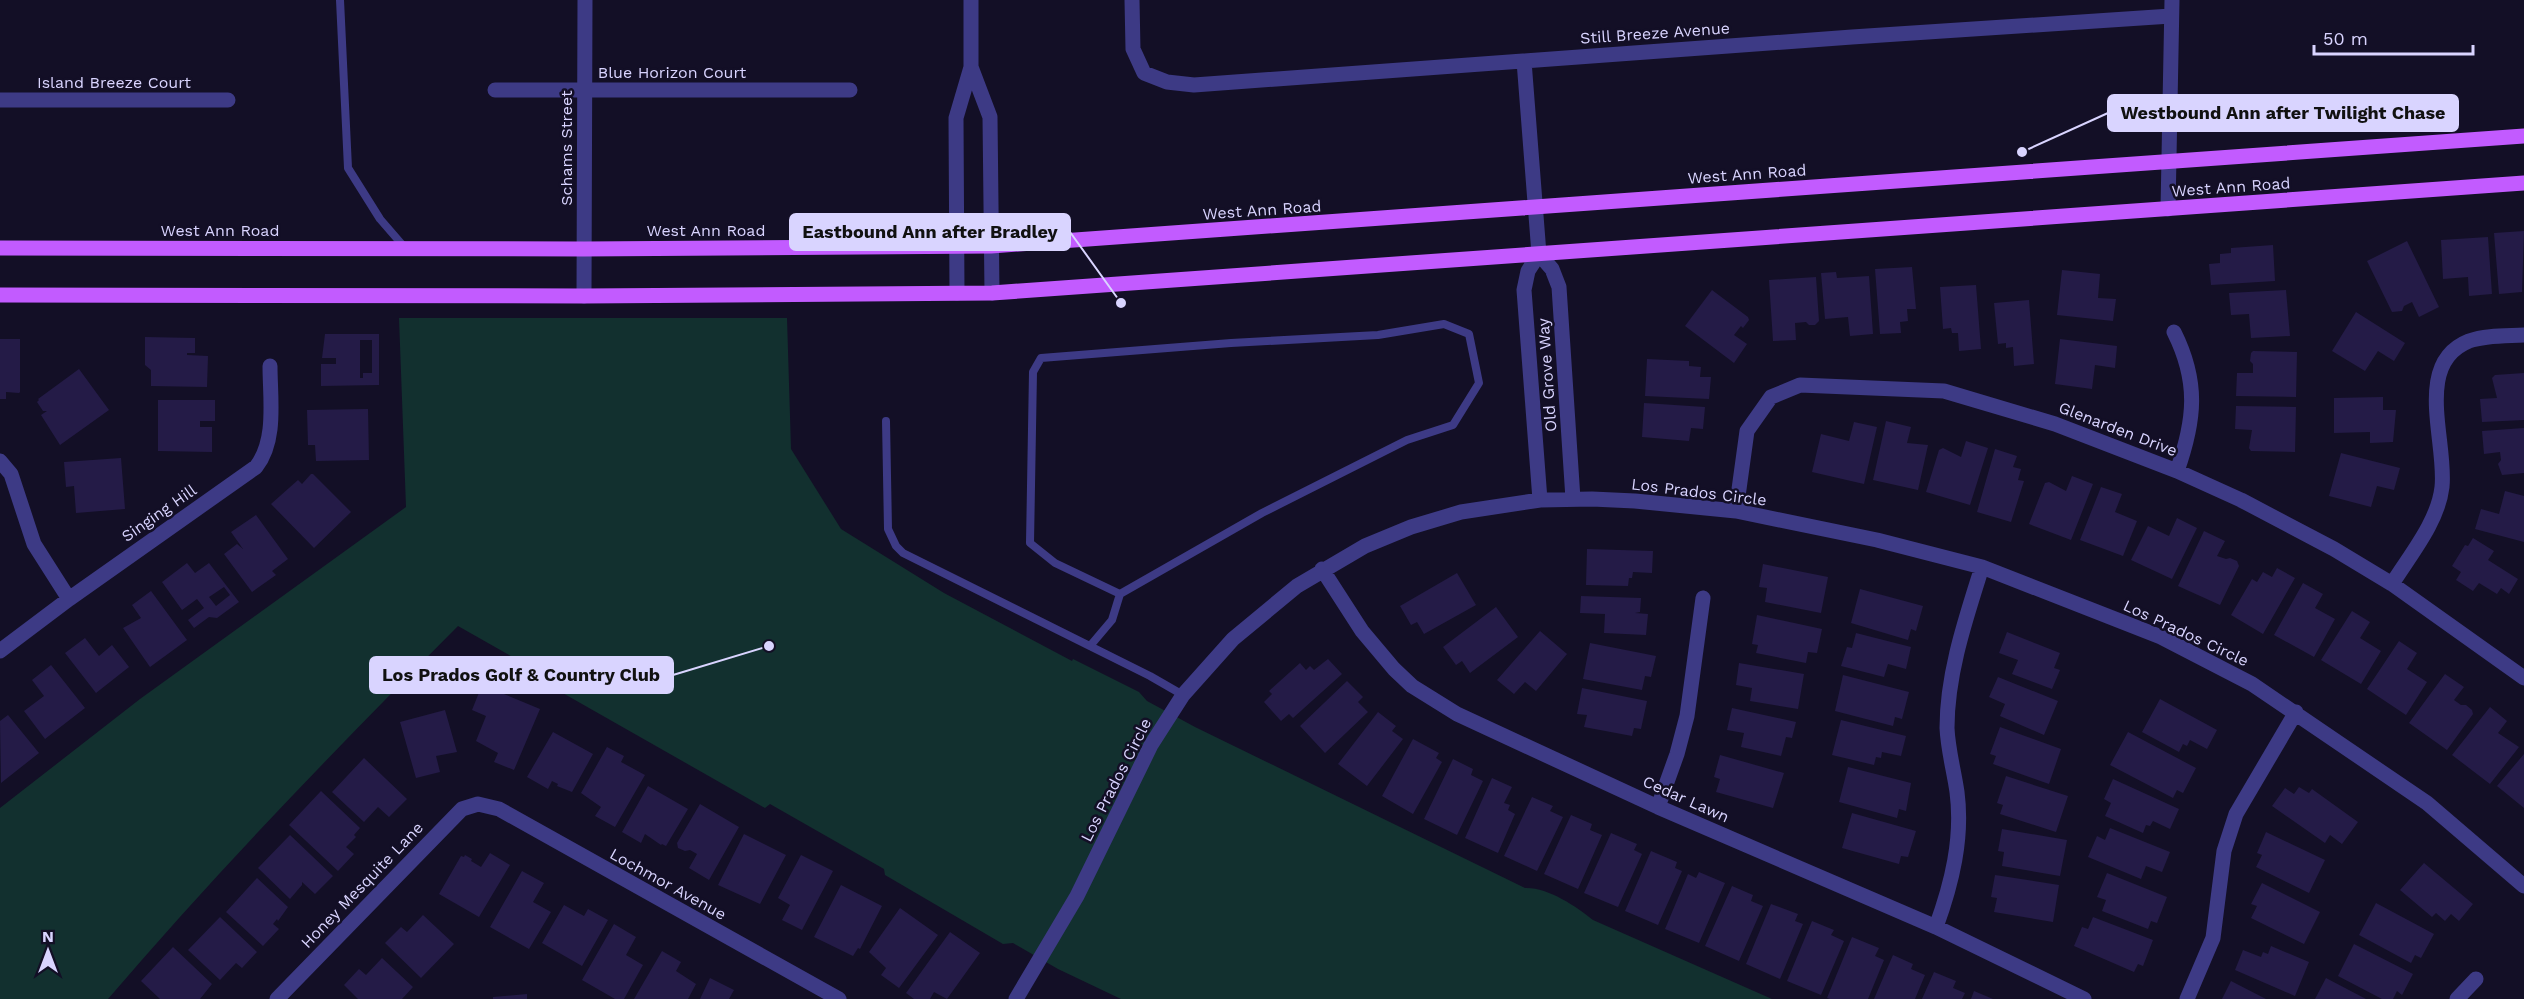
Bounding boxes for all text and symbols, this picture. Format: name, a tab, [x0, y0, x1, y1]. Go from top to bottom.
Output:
street label: Still Breeze Avenue	[1579, 18, 1731, 48]
scale bar	[2314, 18, 2473, 56]
text: 50 m	[2323, 28, 2368, 49]
street label: Blue Horizon Court	[598, 63, 747, 82]
street label: Island Breeze Court	[37, 73, 191, 92]
street label: Schams Street	[557, 90, 576, 206]
callout: Westbound Ann after Twilight Chase	[2108, 95, 2458, 131]
text: Westbound Ann after Twilight Chase	[2121, 102, 2445, 123]
street label: West Ann Road	[1687, 160, 1807, 188]
street label: West Ann Road	[2171, 173, 2291, 201]
street label: West Ann Road	[1202, 196, 1322, 224]
callout: Eastbound Ann after Bradley	[790, 214, 1070, 250]
street label: West Ann Road	[161, 221, 279, 240]
street label: West Ann Road	[647, 221, 765, 240]
text: Eastbound Ann after Bradley	[802, 221, 1059, 242]
street label: Old Grove Way	[1533, 317, 1560, 433]
street label: Glenarden Drive	[2056, 398, 2180, 460]
street label: Los Prados Circle	[1630, 474, 1768, 510]
street label: Singing Hill	[118, 480, 200, 546]
street label: Los Prados Circle	[2120, 596, 2252, 670]
callout: Los Prados Golf & Country Club	[370, 657, 673, 693]
text: Los Prados Golf & Country Club	[382, 664, 660, 685]
street label: Los Prados Circle	[1077, 715, 1155, 845]
street label: Cedar Lawn	[1640, 771, 1732, 827]
street label: Honey Mesquite Lane	[297, 818, 427, 952]
street label: Lochmor Avenue	[606, 844, 730, 924]
north arrow	[18, 921, 78, 981]
text: N	[42, 927, 54, 946]

